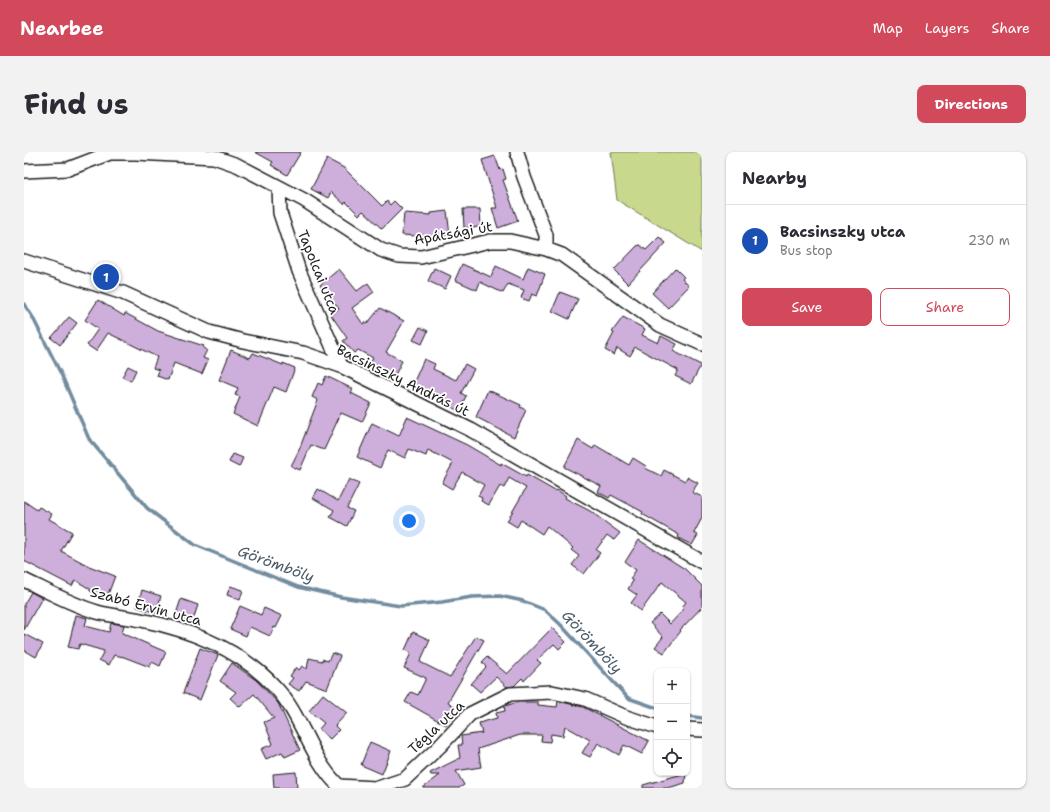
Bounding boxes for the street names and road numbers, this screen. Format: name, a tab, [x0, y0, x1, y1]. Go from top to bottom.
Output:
street label: Apátsági út	[412, 217, 494, 249]
street label: Tapolcai utca	[294, 227, 344, 317]
street label: Bacsinszky András út	[334, 340, 472, 420]
street label: Szabó Ervin utca	[88, 583, 204, 630]
street label: Tégla utca	[404, 696, 468, 758]

